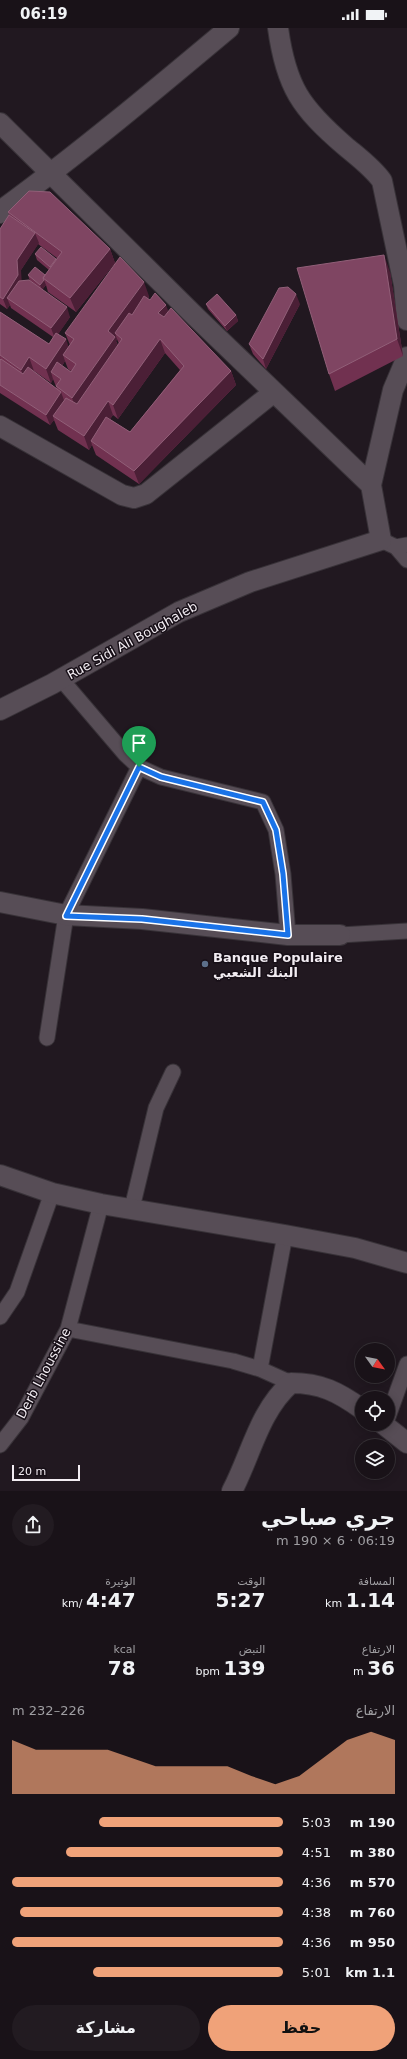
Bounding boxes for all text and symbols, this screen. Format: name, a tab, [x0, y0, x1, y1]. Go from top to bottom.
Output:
text: 06:19	[20, 5, 68, 23]
street label: Rue Sidi Ali Boughaleb	[65, 598, 200, 682]
pin	[122, 726, 156, 767]
icon: arrive	[128, 732, 150, 754]
place label: Banque Populaire البنك الشعبي	[213, 950, 343, 980]
marker: Banque Populaire البنك الشعبي	[200, 959, 210, 969]
street label: Derb Lhoussine	[13, 1325, 74, 1421]
north arrow	[355, 1343, 395, 1383]
map controls	[355, 1343, 395, 1479]
button: locate	[355, 1391, 395, 1431]
button: layers	[355, 1439, 395, 1479]
scale bar	[12, 1463, 80, 1482]
text: 20 m	[18, 1465, 46, 1478]
button: share	[12, 1504, 54, 1546]
text: جري صباحي	[261, 1505, 395, 1530]
text: 06:19 · 6 × 190 m	[276, 1533, 395, 1548]
text: الوتيرة	[105, 1575, 136, 1588]
text: الوقت	[237, 1575, 265, 1588]
text: المسافة	[358, 1575, 395, 1588]
text: 4:47	[86, 1588, 136, 1612]
text: 5:27	[216, 1588, 265, 1612]
text: 1.14	[346, 1588, 395, 1612]
text: /km	[62, 1597, 86, 1610]
text: km	[325, 1597, 346, 1610]
text: kcal	[113, 1643, 136, 1656]
text: النبض	[239, 1643, 265, 1656]
text: الارتفاع	[362, 1643, 395, 1656]
text: 78	[108, 1656, 136, 1680]
text: 139	[224, 1656, 265, 1680]
text: 36	[367, 1656, 395, 1680]
text: bpm	[195, 1665, 224, 1678]
text: m	[353, 1665, 367, 1678]
text: 226–232 m	[12, 1703, 85, 1718]
text: الارتفاع	[356, 1703, 395, 1718]
text: 5:03	[302, 1815, 331, 1830]
text: 190 m	[350, 1815, 395, 1830]
text: 4:51	[302, 1845, 331, 1860]
text: 380 m	[350, 1845, 395, 1860]
text: 4:36	[302, 1875, 331, 1890]
text: 570 m	[350, 1875, 395, 1890]
text: 4:38	[302, 1905, 331, 1920]
text: 760 m	[350, 1905, 395, 1920]
text: 4:36	[302, 1935, 331, 1950]
text: 950 m	[350, 1935, 395, 1950]
text: 5:01	[302, 1965, 331, 1980]
text: 1.1 km	[345, 1965, 395, 1980]
button: مشاركة	[12, 2005, 200, 2051]
button: حفظ	[208, 2005, 395, 2051]

